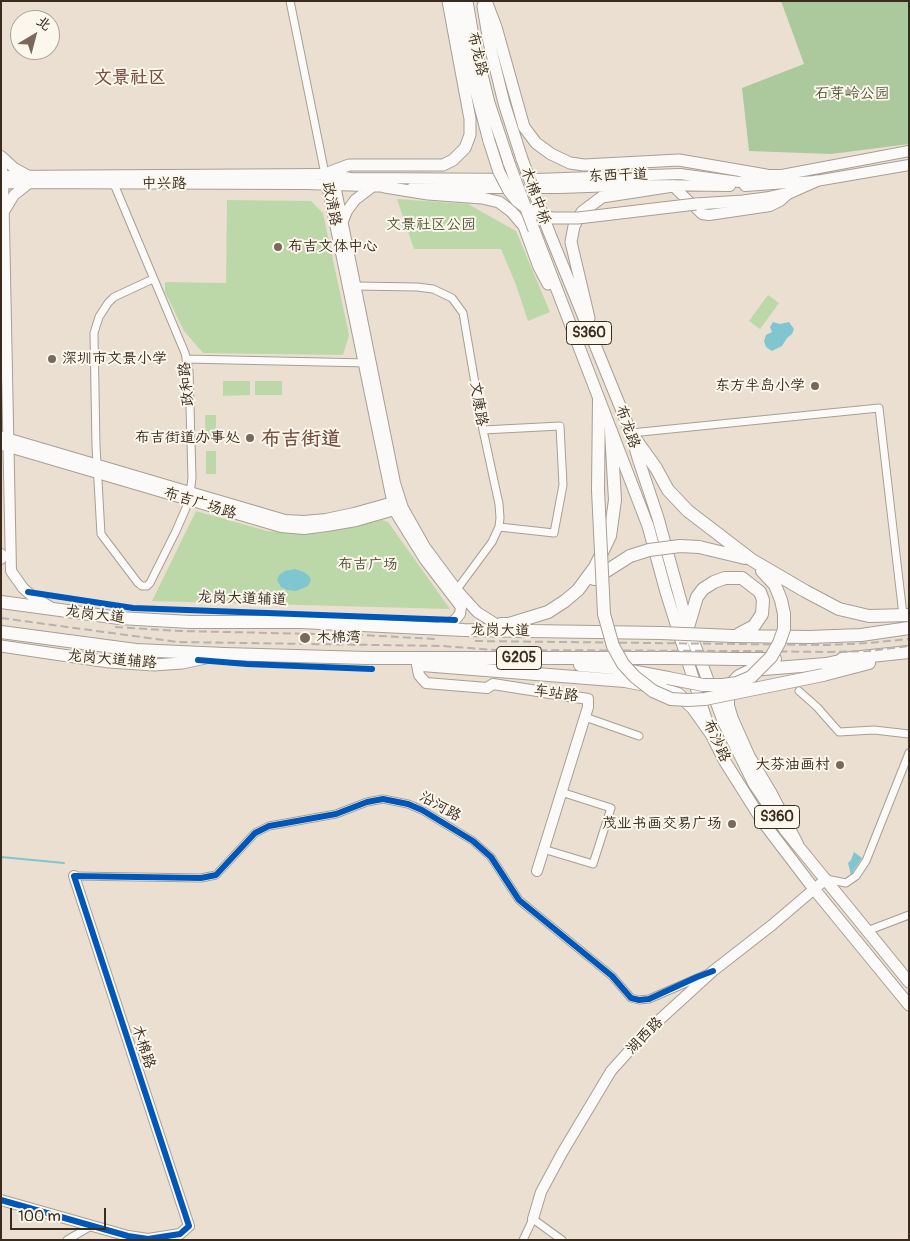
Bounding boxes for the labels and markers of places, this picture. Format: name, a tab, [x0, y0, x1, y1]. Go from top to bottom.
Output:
place label: 布吉文体中心	[288, 238, 378, 256]
marker: 布吉文体中心	[272, 241, 284, 253]
place label: 深圳市文景小学	[62, 350, 167, 368]
marker: 深圳市文景小学	[46, 353, 58, 365]
place label: 东方半岛小学	[715, 377, 805, 395]
marker: 东方半岛小学	[809, 380, 821, 392]
place label: 布吉街道办事处	[135, 429, 240, 447]
marker: 布吉街道办事处	[244, 432, 256, 444]
place label: 木棉湾	[316, 629, 361, 647]
marker: 木棉湾	[298, 631, 312, 645]
place label: 大芬油画村	[755, 756, 830, 774]
marker: 大芬油画村	[834, 759, 846, 771]
place label: 茂业书画交易广场	[602, 815, 722, 833]
marker: 茂业书画交易广场	[726, 818, 738, 830]

